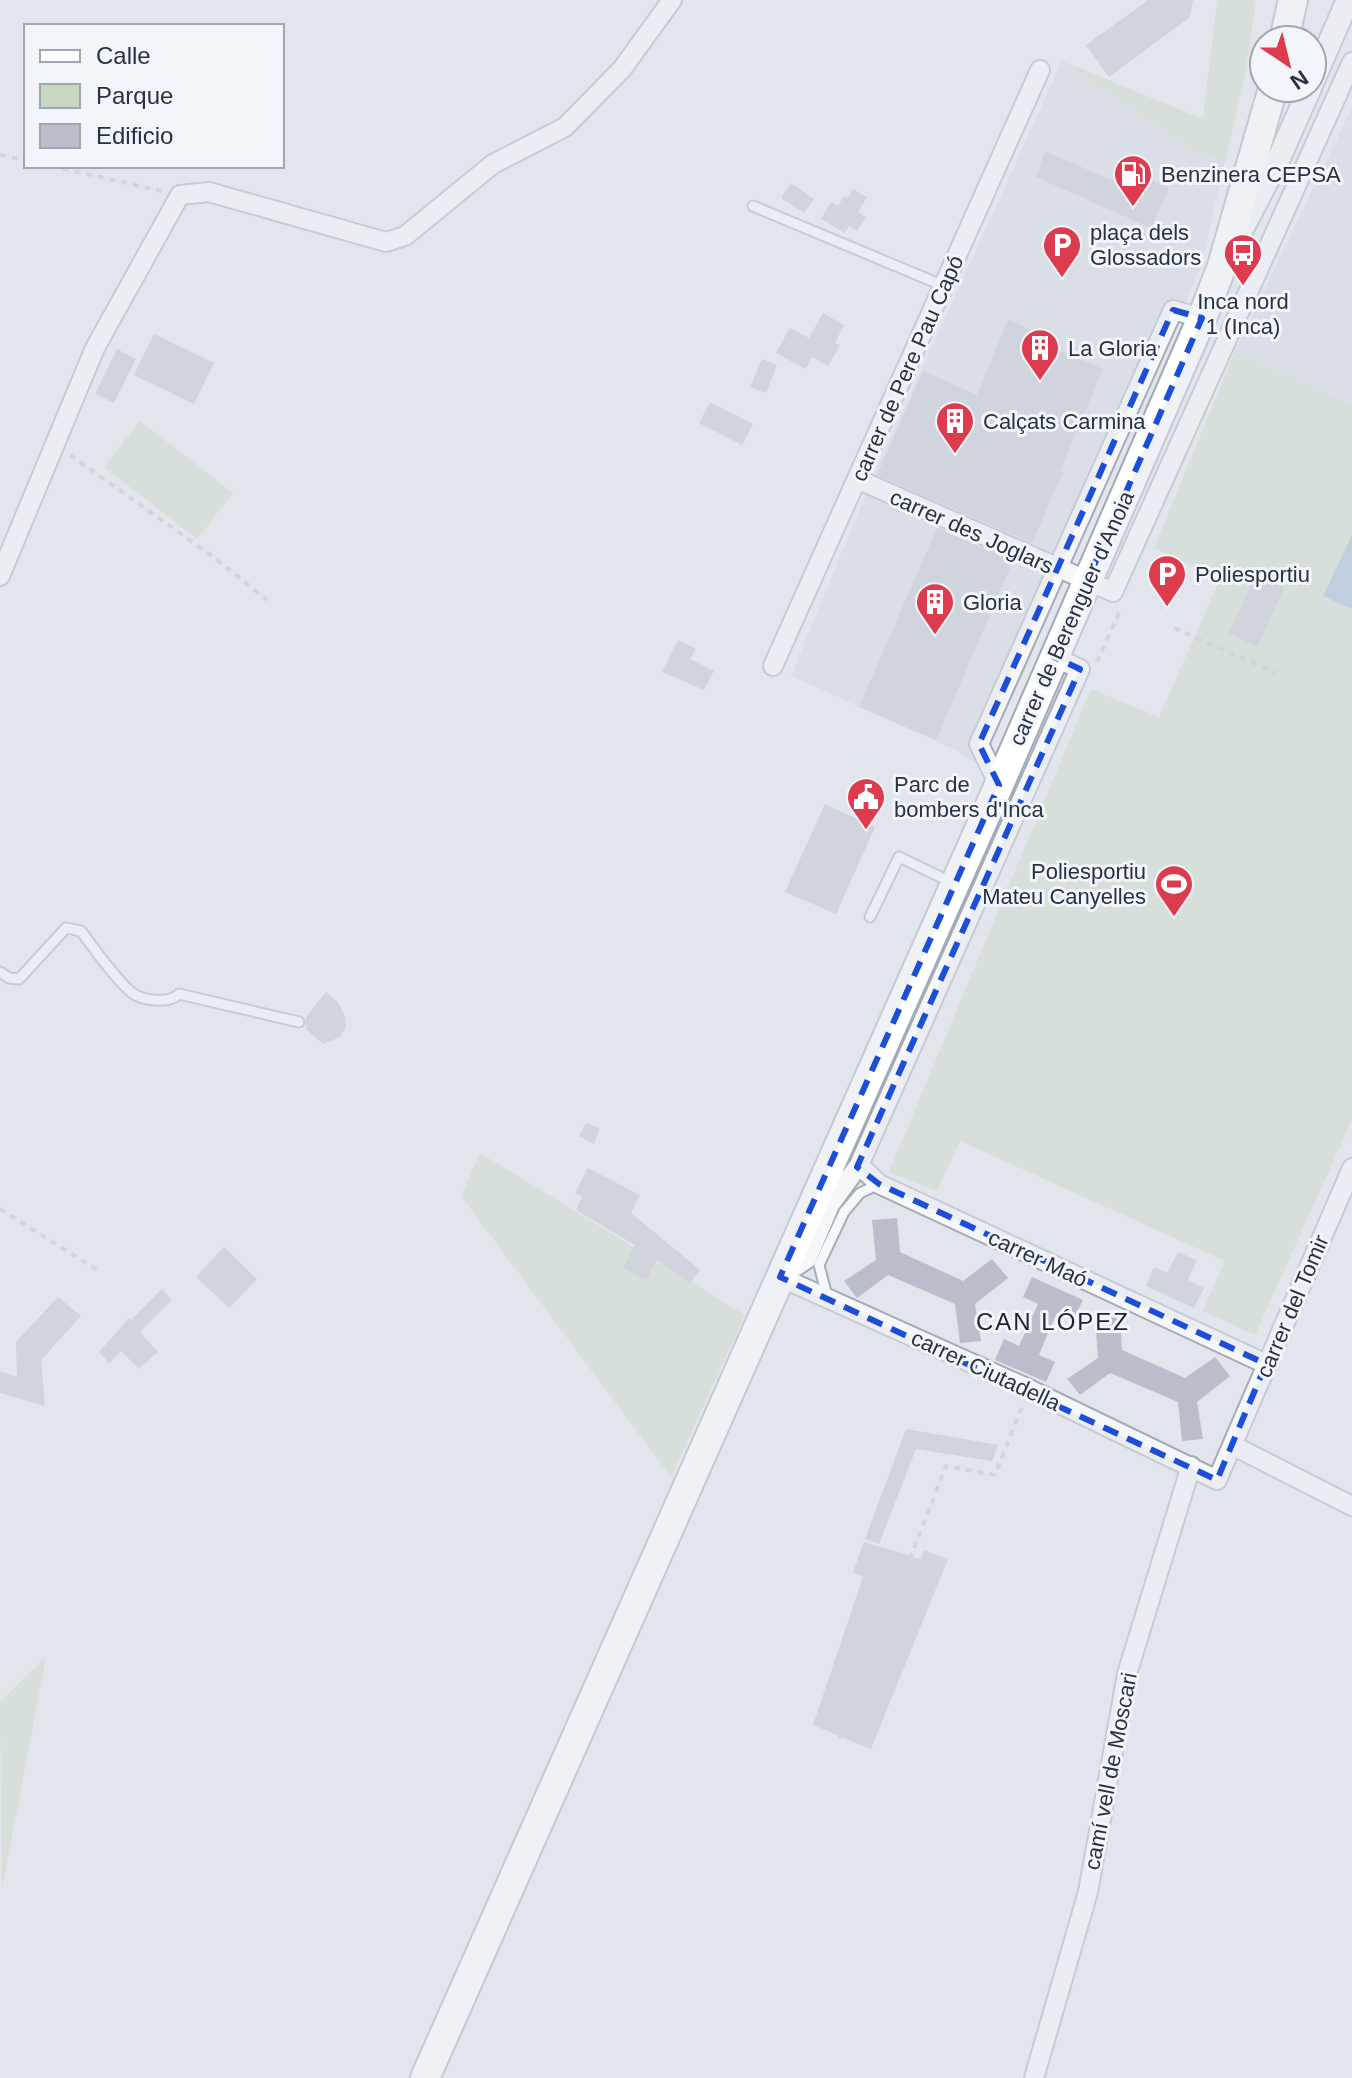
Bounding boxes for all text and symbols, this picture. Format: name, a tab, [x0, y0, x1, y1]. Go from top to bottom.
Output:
legend	[24, 24, 284, 168]
north arrow	[1248, 24, 1328, 104]
text: Calle	[96, 42, 151, 69]
text: N	[1286, 65, 1313, 95]
text: Parque	[96, 82, 173, 109]
text: Edificio	[96, 122, 173, 149]
fuel station icon: Benzinera CEPSA	[1112, 153, 1154, 208]
place label: Benzinera CEPSA	[1161, 162, 1341, 187]
place label: plaça dels Glossadors	[1090, 220, 1201, 270]
parking icon: plaça dels Glossadors	[1041, 224, 1083, 279]
bus stop icon: Inca nord 1 (Inca)	[1222, 232, 1264, 287]
street label: carrer de Pere Pau Capó	[846, 251, 969, 485]
place label: Inca nord 1 (Inca)	[1197, 289, 1289, 339]
building icon: La Gloria	[1019, 327, 1061, 382]
place label: La Gloria	[1068, 336, 1158, 361]
building icon: Calçats Carmina	[934, 400, 976, 455]
place label: Calçats Carmina	[983, 409, 1146, 434]
street label: carrer des Joglars	[886, 484, 1057, 579]
street label: carrer de Berenguer d'Anoia	[1004, 486, 1139, 749]
parking icon: Poliesportiu	[1146, 553, 1188, 608]
place label: Poliesportiu	[1195, 562, 1310, 587]
building icon: Gloria	[914, 581, 956, 636]
place label: Gloria	[963, 590, 1022, 615]
place label: Parc de bombers d'Inca	[894, 772, 1044, 822]
public building icon: Parc de bombers d'Inca	[845, 776, 887, 831]
place label: Poliesportiu Mateu Canyelles	[982, 859, 1146, 909]
sports icon: Poliesportiu Mateu Canyelles	[1153, 863, 1195, 918]
street label: carrer Maó	[984, 1225, 1091, 1292]
street label: carrer del Tomir	[1251, 1231, 1334, 1381]
district label: CAN LÓPEZ	[976, 1308, 1130, 1335]
street label: carrer Ciutadella	[907, 1325, 1065, 1416]
street label: camí vell de Moscari	[1079, 1670, 1142, 1872]

